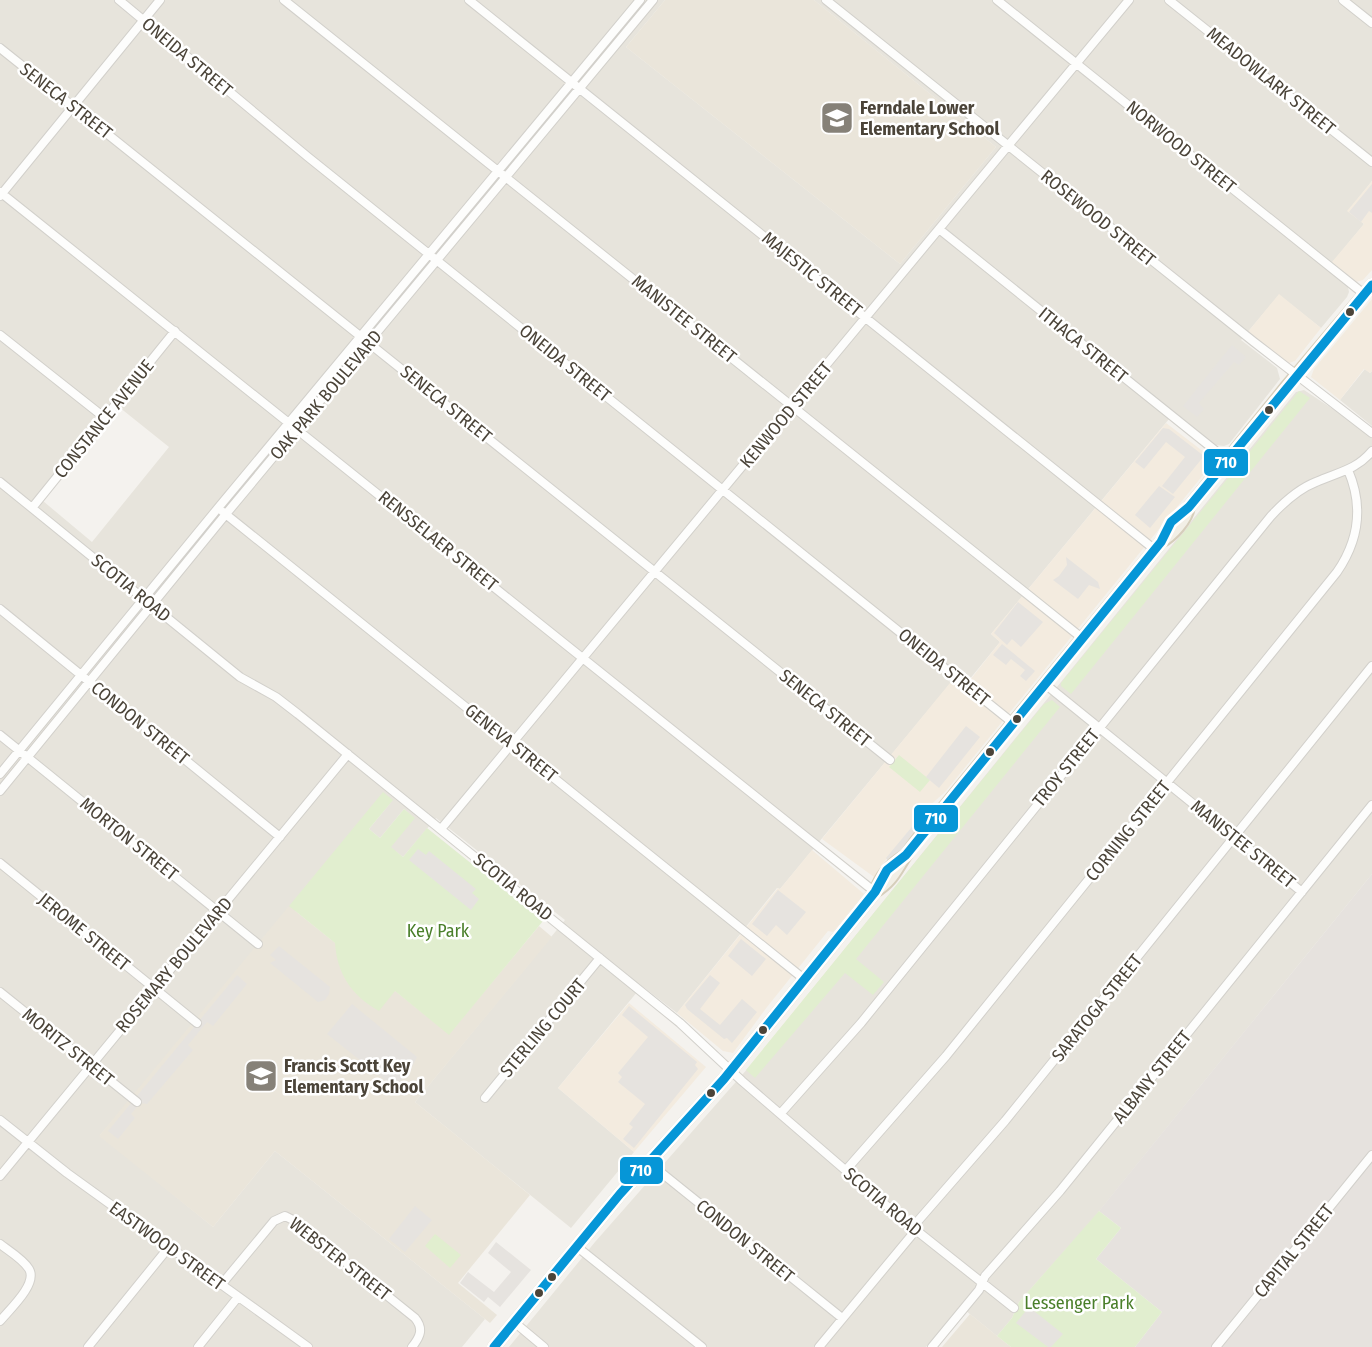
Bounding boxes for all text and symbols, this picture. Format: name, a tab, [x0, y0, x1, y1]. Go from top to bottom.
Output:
street label: ONEIDA STREET	[137, 13, 237, 102]
street label: MEADOWLARK STREET	[1202, 22, 1340, 140]
street label: SENECA STREET	[15, 58, 117, 144]
street label: NORWOOD STREET	[1122, 96, 1241, 198]
place label: Ferndale Lower Elementary School	[860, 97, 999, 140]
school or university icon: Ferndale Lower Elementary School	[819, 100, 855, 136]
street label: ROSEWOOD STREET	[1036, 165, 1160, 271]
street label: MAJESTIC STREET	[758, 227, 867, 321]
street label: MANISTEE STREET	[627, 270, 741, 368]
street label: ITHACA STREET	[1034, 302, 1132, 388]
unlabelled marker	[1344, 306, 1356, 318]
street label: ONEIDA STREET	[515, 319, 616, 407]
street label: OAK PARK BOULEVARD	[265, 326, 387, 464]
street label: CONSTANCE AVENUE	[50, 355, 158, 483]
street label: KENWOOD STREET	[735, 357, 837, 472]
street label: SENECA STREET	[396, 360, 497, 448]
unlabelled marker	[1263, 404, 1275, 416]
line badge: 710	[1203, 448, 1249, 477]
text: 710	[1215, 453, 1237, 472]
street label: RENSSELAER STREET	[374, 486, 503, 596]
street label: SCOTIA ROAD	[87, 549, 175, 627]
street label: ONEIDA STREET	[894, 623, 995, 711]
street label: SENECA STREET	[775, 664, 876, 752]
street label: CONDON STREET	[87, 677, 194, 770]
street label: GENEVA STREET	[460, 699, 562, 787]
unlabelled marker	[1011, 713, 1023, 725]
street label: TROY STREET	[1028, 724, 1104, 811]
unlabelled marker	[984, 746, 996, 758]
street label: CORNING STREET	[1081, 776, 1176, 886]
street label: MORTON STREET	[76, 793, 183, 886]
street label: MANISTEE STREET	[1186, 795, 1300, 893]
line badge: 710	[913, 804, 959, 833]
text: 710	[925, 809, 947, 828]
street label: SCOTIA ROAD	[469, 848, 557, 926]
street label: JEROME STREET	[34, 888, 135, 976]
street label: ROSEMARY BOULEVARD	[111, 893, 237, 1037]
park label: Key Park	[407, 920, 470, 942]
street label: SARATOGA STREET	[1047, 949, 1147, 1066]
street label: STERLING COURT	[495, 974, 591, 1082]
street label: MORITZ STREET	[18, 1003, 119, 1091]
unlabelled marker	[757, 1024, 769, 1036]
street label: ALBANY STREET	[1108, 1026, 1196, 1128]
place label: Francis Scott Key Elementary School	[284, 1055, 423, 1098]
school or university icon: Francis Scott Key Elementary School	[243, 1058, 279, 1094]
unlabelled marker	[705, 1087, 717, 1099]
line badge: 710	[619, 1156, 664, 1185]
text: 710	[630, 1161, 652, 1180]
street label: SCOTIA ROAD	[839, 1163, 927, 1241]
street label: CONDON STREET	[692, 1195, 799, 1288]
street label: EASTWOOD STREET	[105, 1197, 230, 1296]
street label: CAPITAL STREET	[1250, 1199, 1339, 1302]
street label: WEBSTER STREET	[285, 1213, 396, 1306]
unlabelled marker	[546, 1271, 558, 1283]
unlabelled marker	[533, 1287, 545, 1299]
park label: Lessenger Park	[1024, 1292, 1134, 1314]

